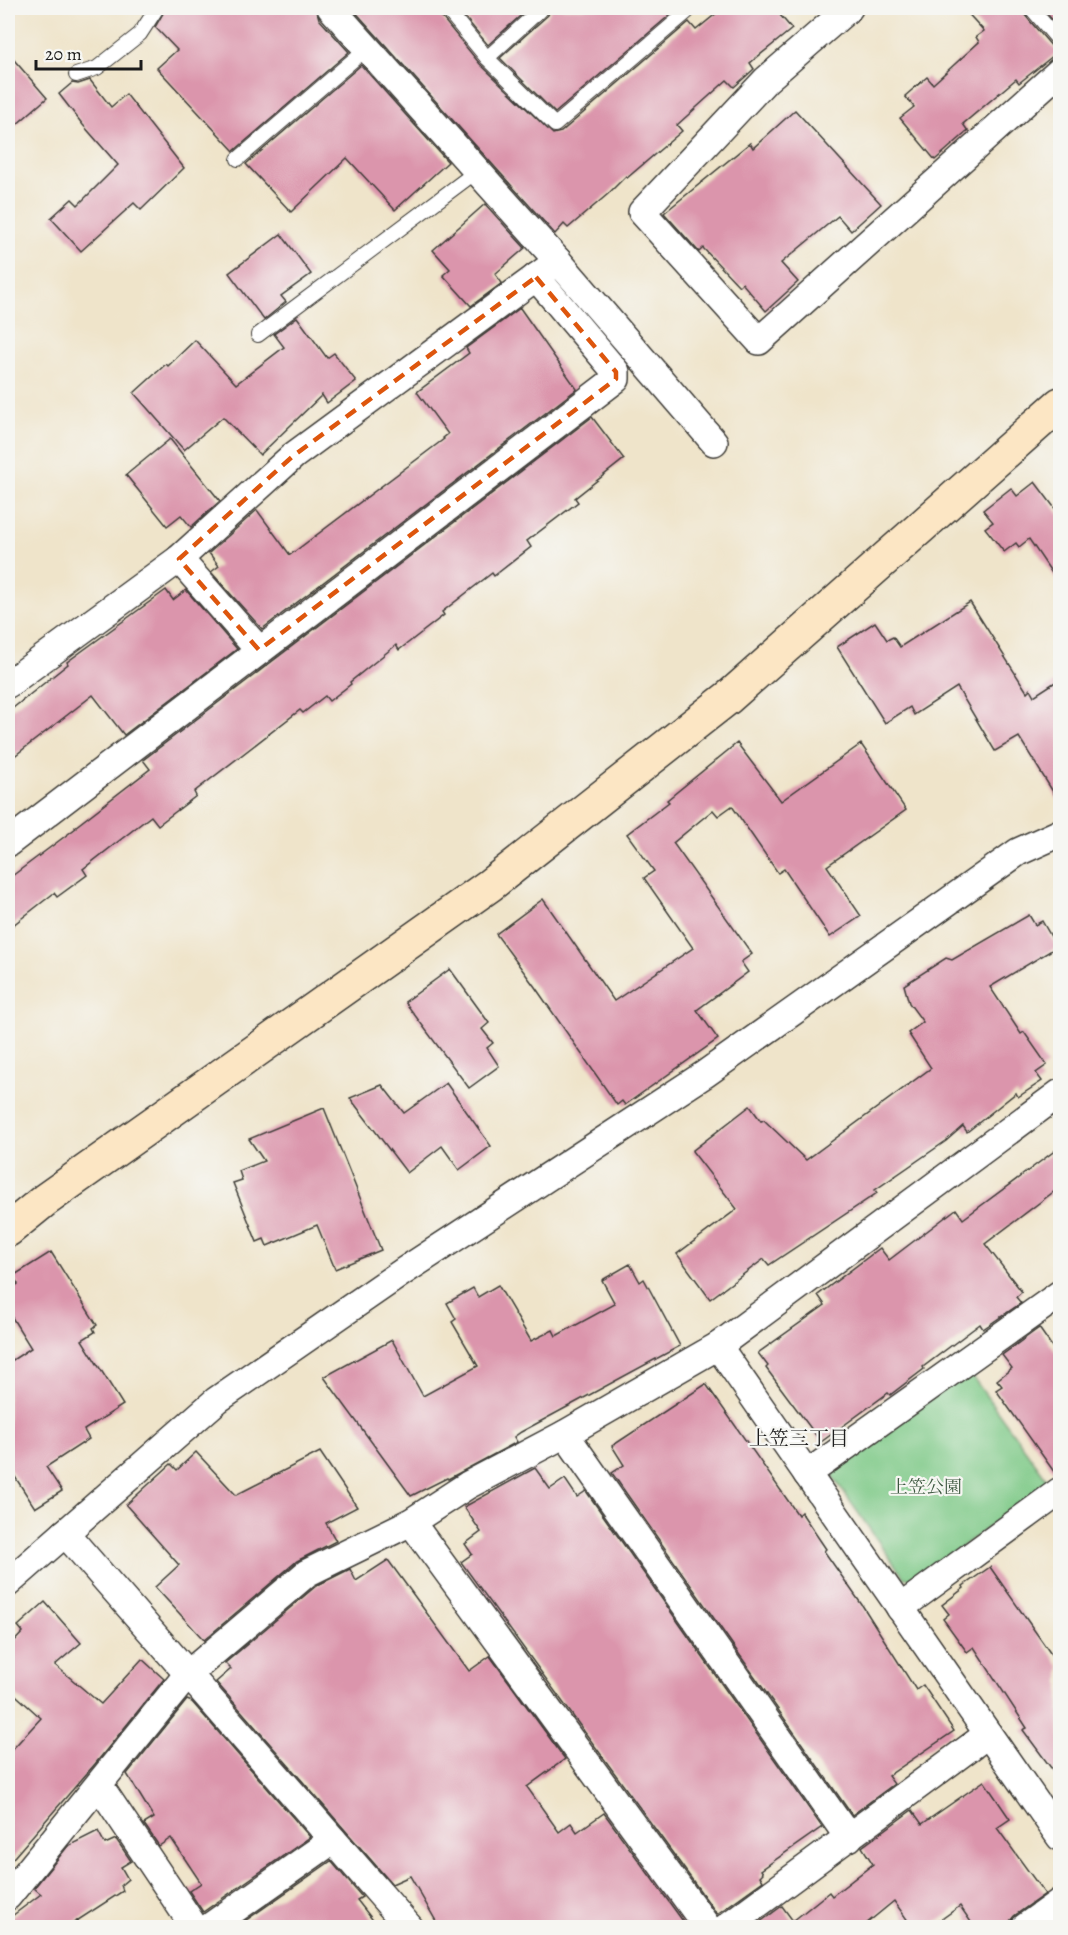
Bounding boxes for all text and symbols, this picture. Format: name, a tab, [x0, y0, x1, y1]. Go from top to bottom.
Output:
scale bar	[36, 33, 141, 71]
text: 20 m	[45, 42, 82, 66]
district label: 上笠三丁目	[749, 1425, 849, 1452]
park label: 上笠公園	[890, 1475, 962, 1499]

